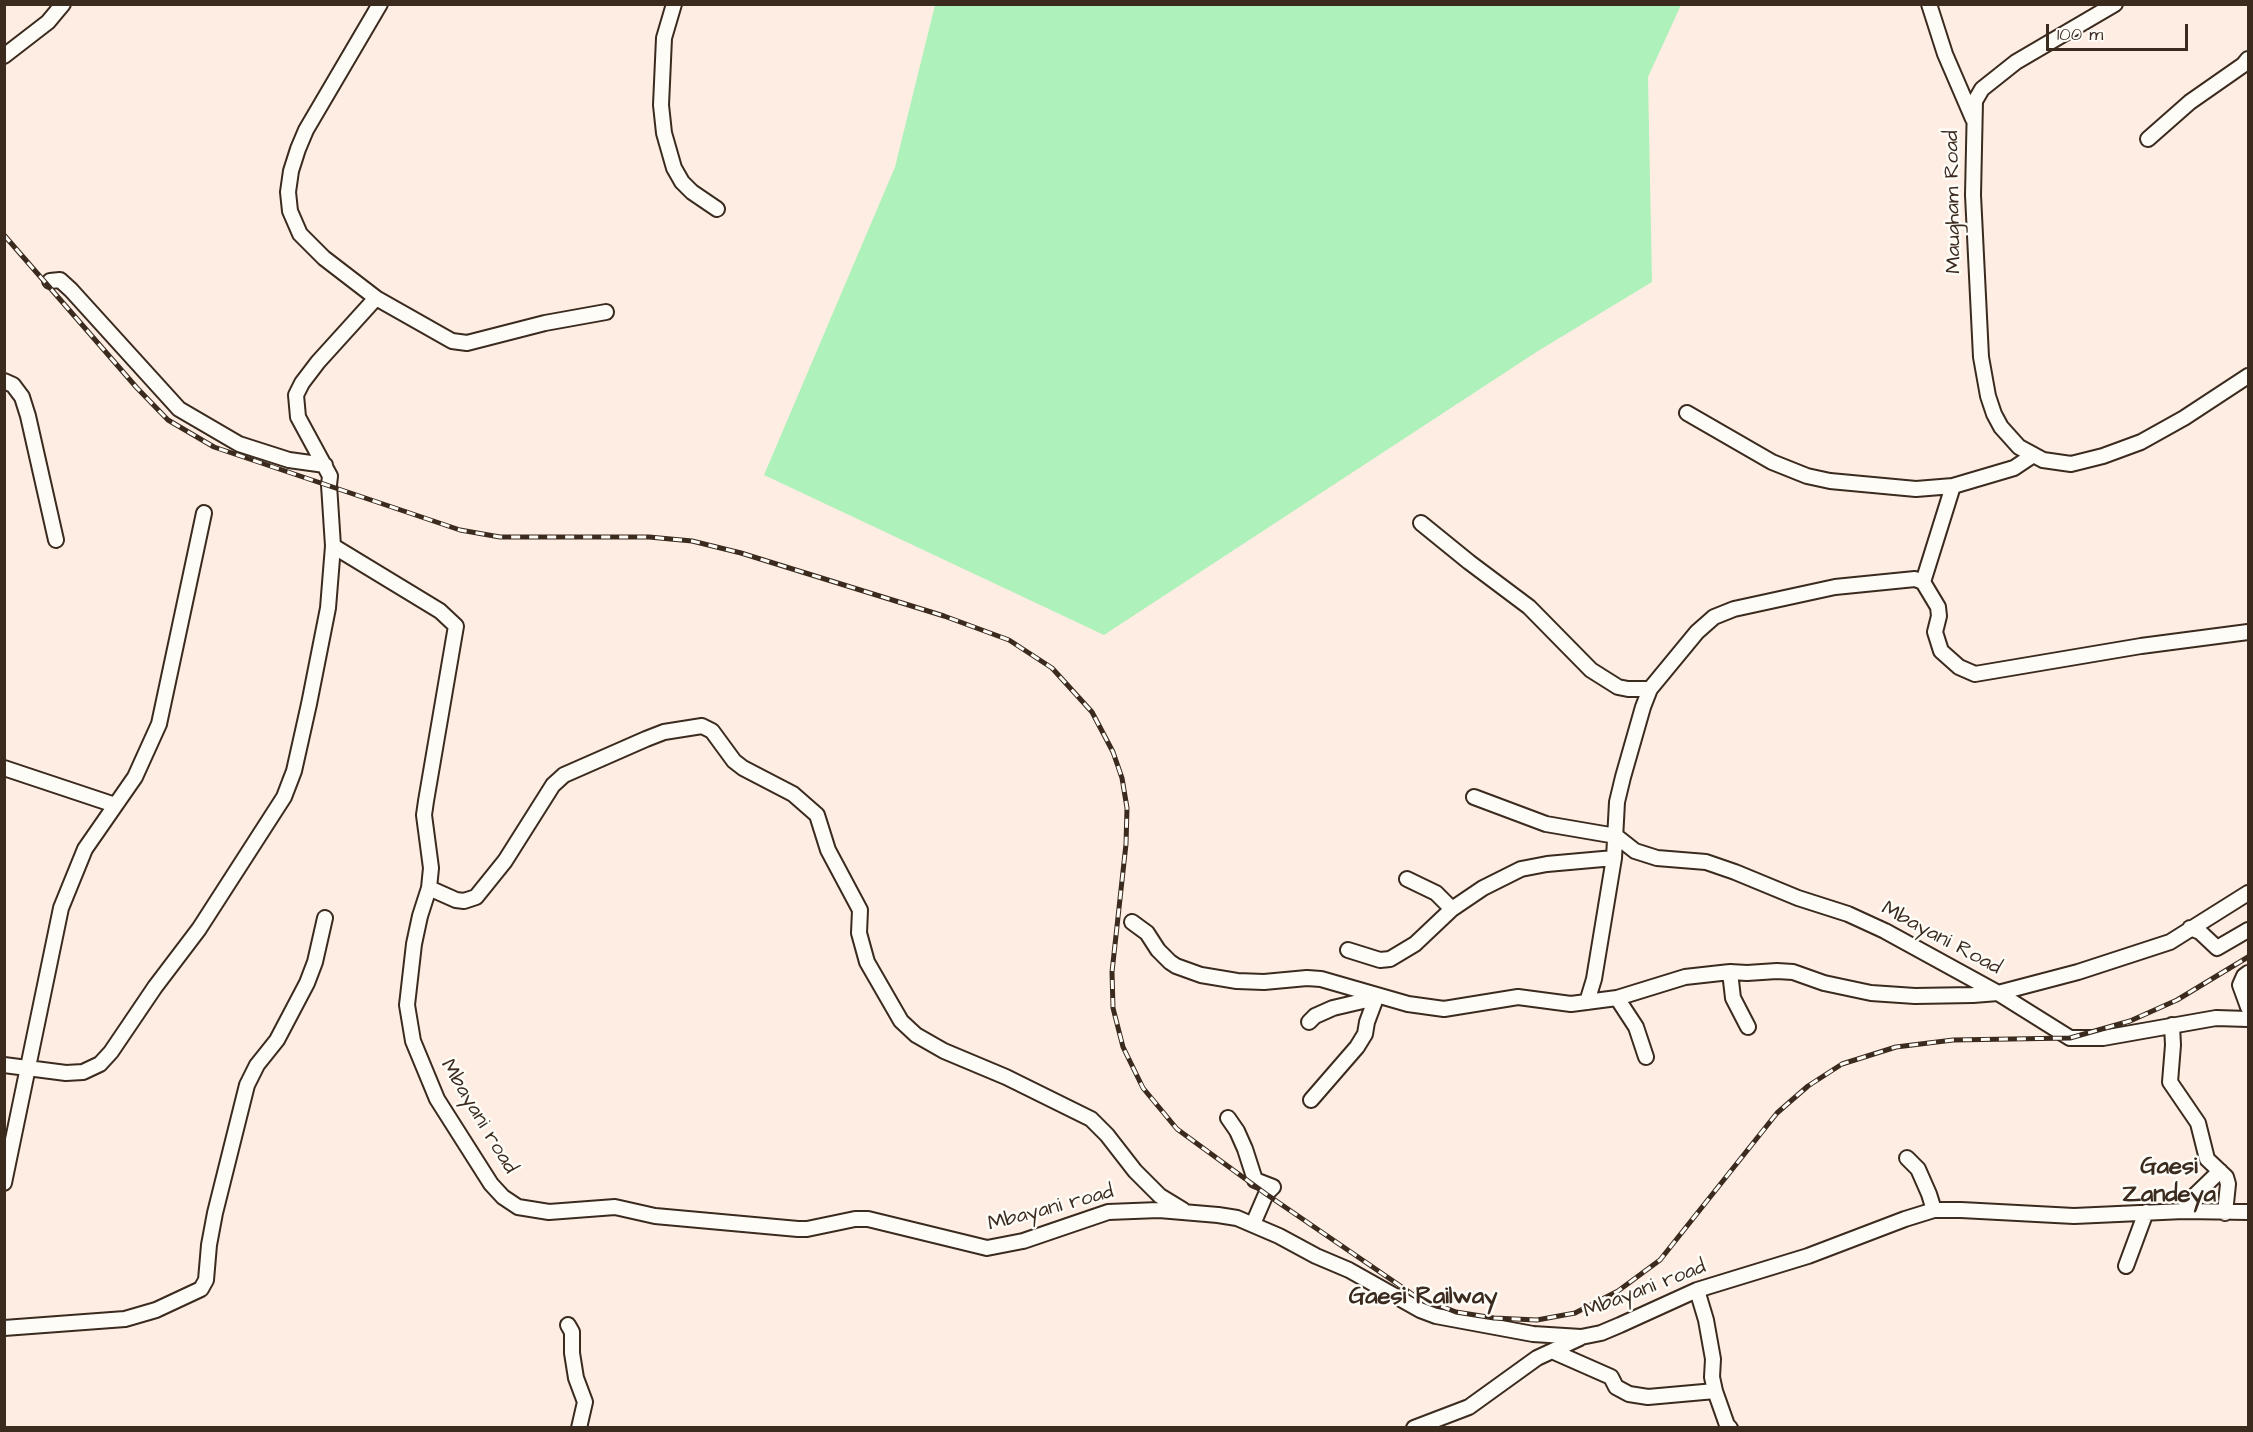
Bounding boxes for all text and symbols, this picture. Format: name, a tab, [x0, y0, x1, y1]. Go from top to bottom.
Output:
scale bar	[2049, 12, 2192, 50]
text: 100 m	[2057, 22, 2103, 47]
street label: Maugham Road	[1940, 130, 1968, 274]
street label: Mbayani Road	[1877, 897, 2005, 981]
street label: Mbayani road	[434, 1055, 522, 1179]
district label: Gaesi Zandeya	[2122, 1154, 2216, 1210]
street label: Mbayani road	[985, 1180, 1117, 1238]
street label: Mbayani road	[1580, 1255, 1710, 1325]
district label: Gaesi Railway	[1349, 1284, 1497, 1312]

